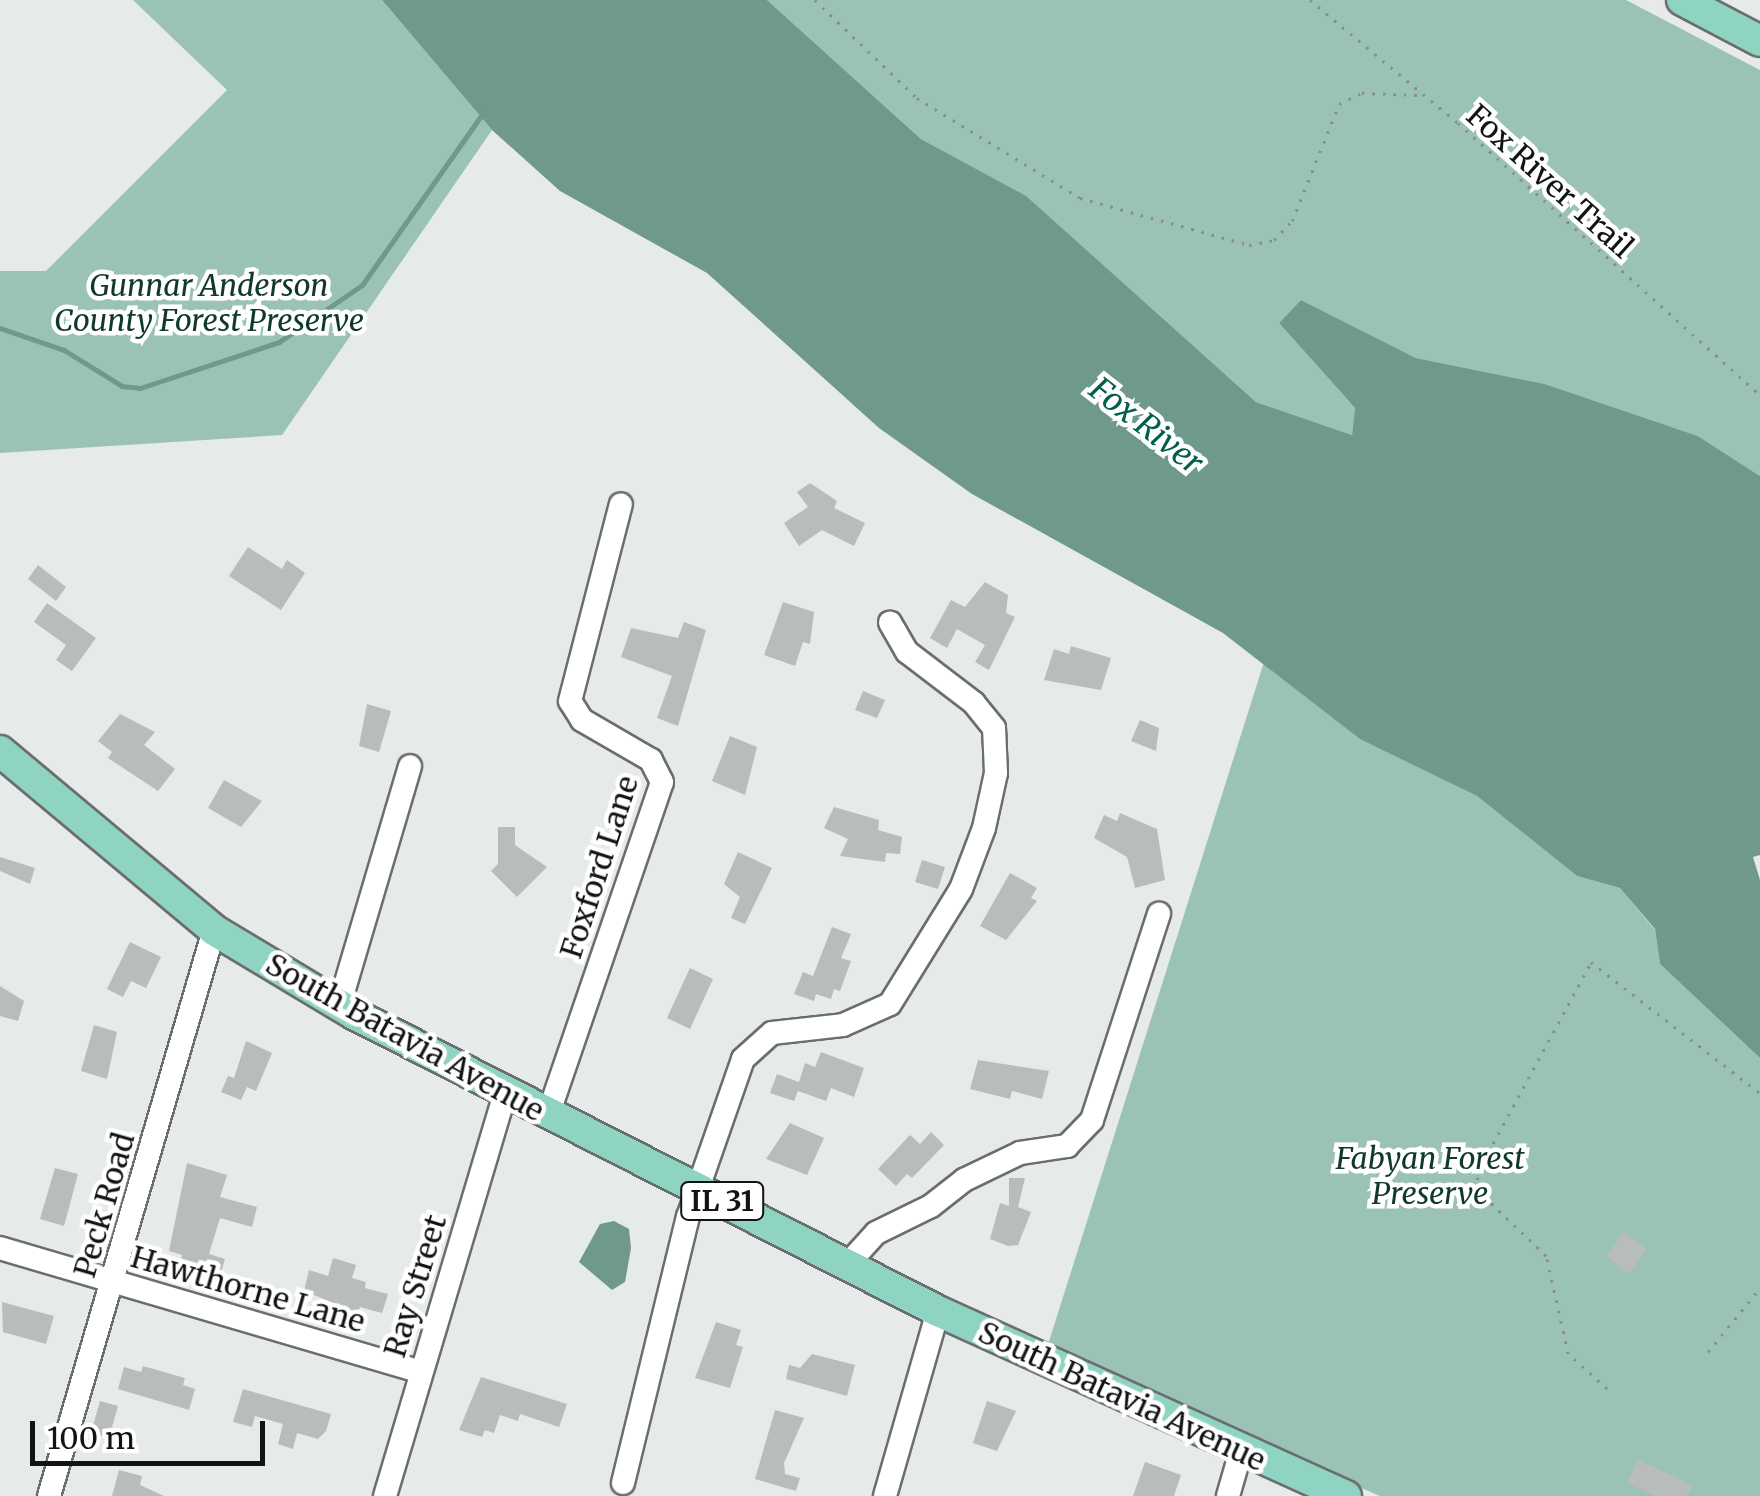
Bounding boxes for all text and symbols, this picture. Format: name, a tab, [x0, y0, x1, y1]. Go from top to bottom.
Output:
street label: Fox River Trail	[1459, 97, 1641, 265]
park label: Gunnar Anderson County Forest Preserve	[54, 267, 364, 338]
water label: Fox River	[1082, 370, 1210, 482]
street label: Foxford Lane	[553, 771, 645, 963]
street label: South Batavia Avenue	[260, 946, 550, 1128]
street label: Peck Road	[66, 1129, 142, 1281]
park label: Fabyan Forest Preserve	[1335, 1140, 1525, 1210]
road number: IL 31	[680, 1178, 764, 1224]
street label: Ray Street	[376, 1210, 454, 1362]
street label: Hawthorne Lane	[127, 1238, 369, 1340]
street label: South Batavia Avenue	[973, 1314, 1271, 1478]
scale bar	[35, 1401, 270, 1463]
text: 100 m	[47, 1419, 135, 1457]

